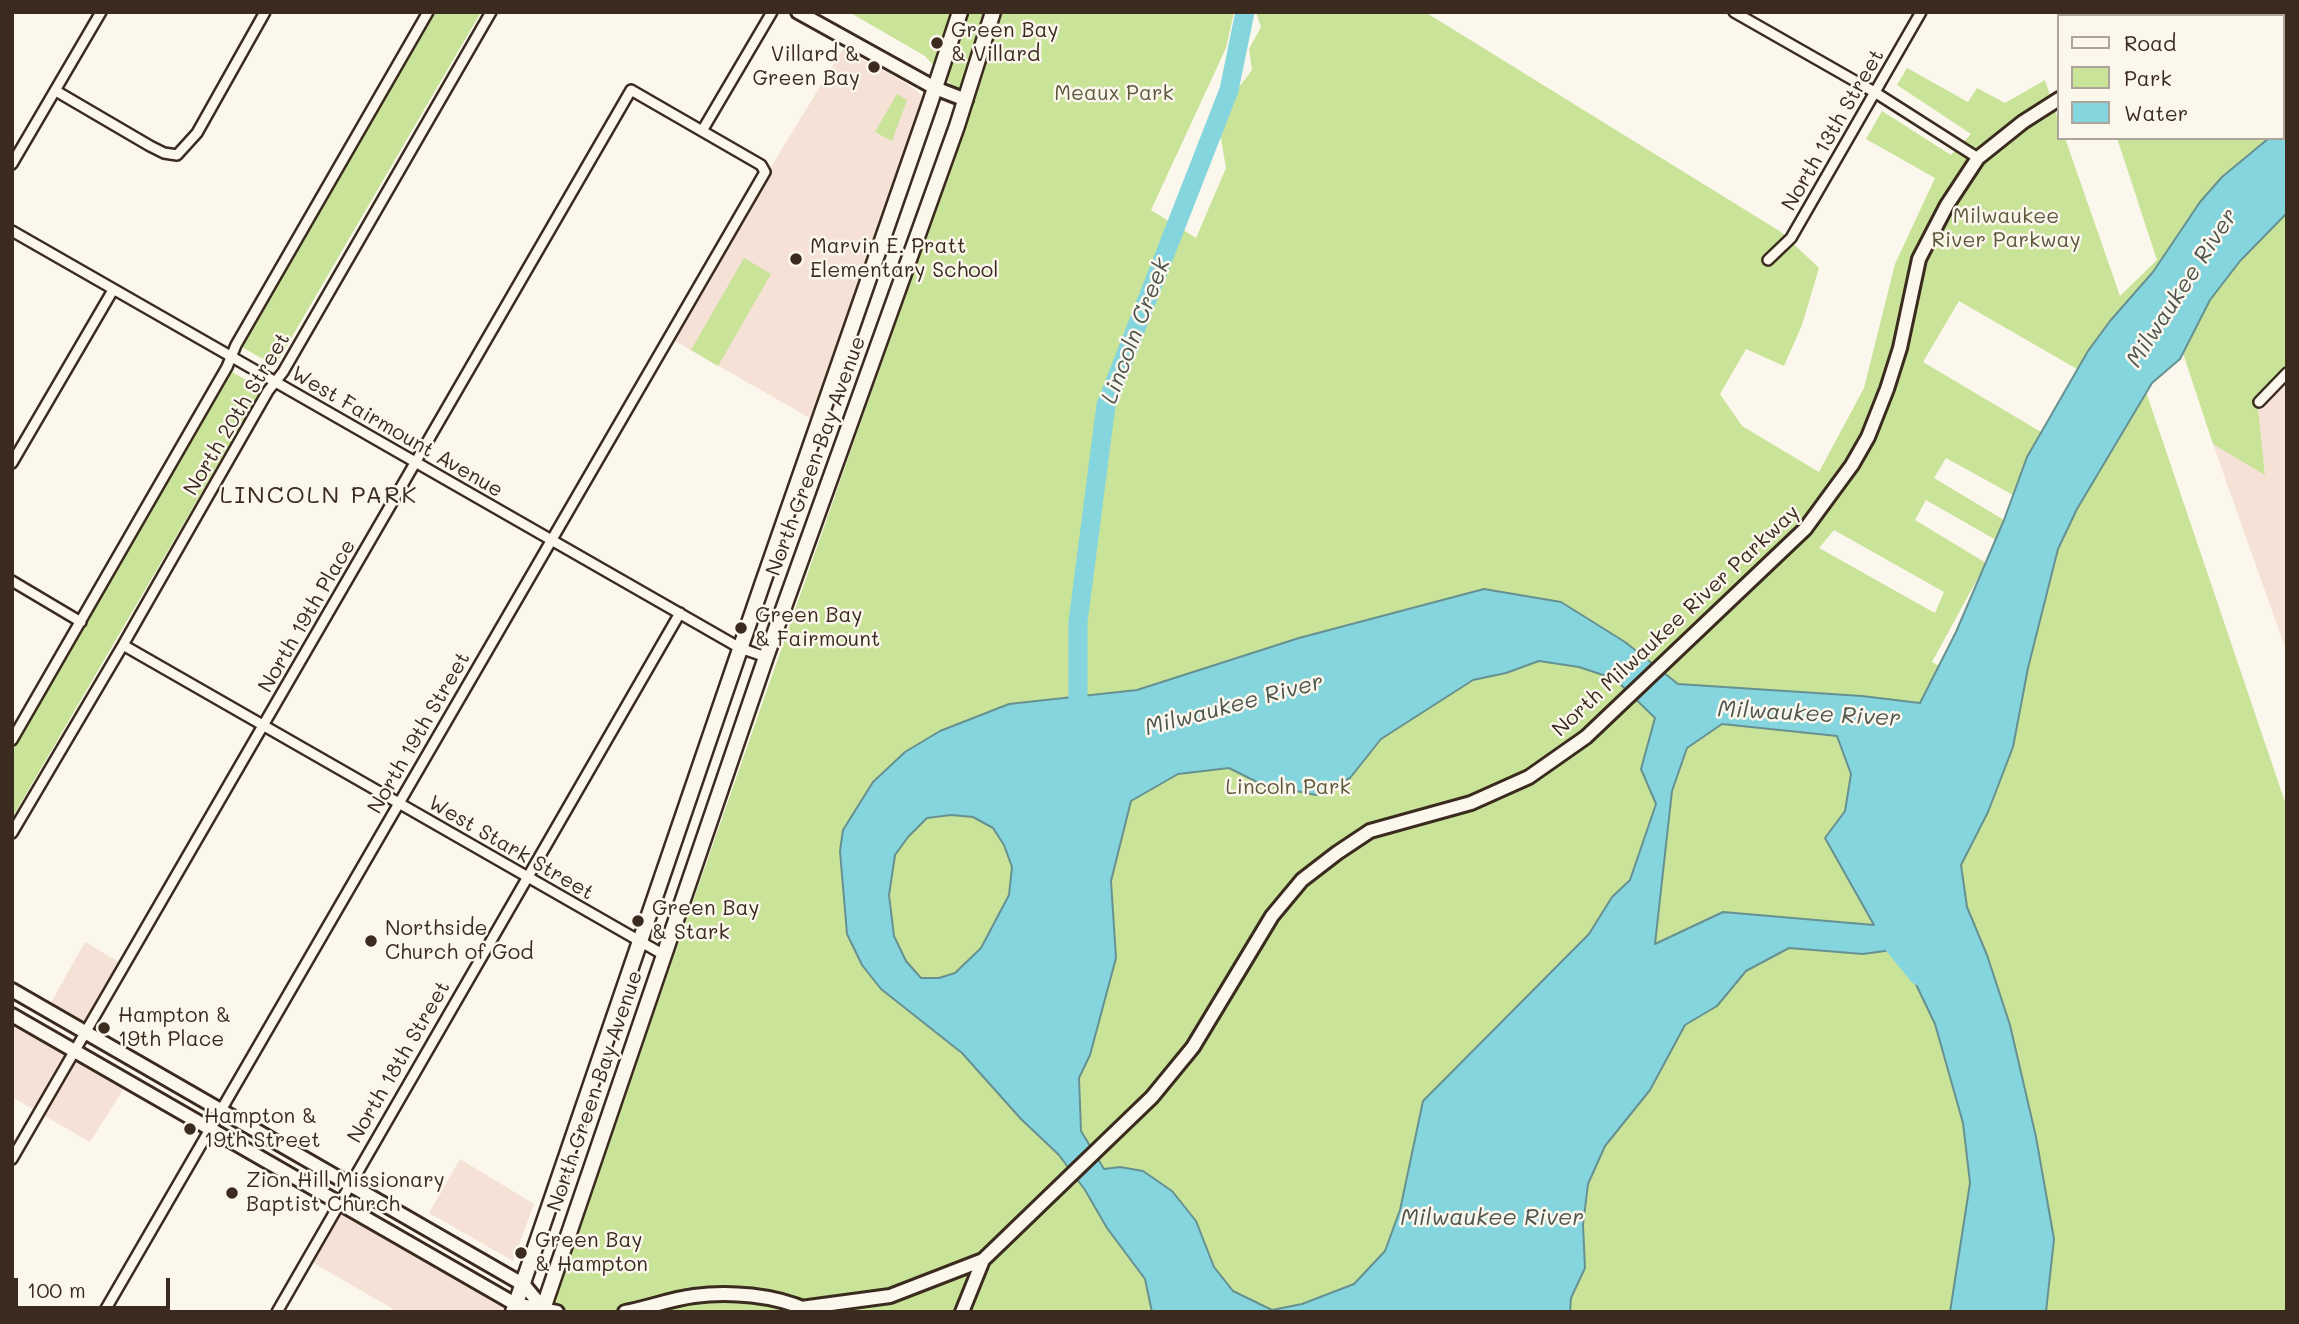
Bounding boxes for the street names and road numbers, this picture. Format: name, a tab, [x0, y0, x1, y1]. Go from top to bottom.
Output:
street label: North 13th Street	[1776, 45, 1890, 215]
street label: North 20th Street	[178, 328, 296, 500]
street label: North Green Bay Avenue	[761, 333, 871, 579]
street label: West Fairmount Avenue	[287, 361, 507, 503]
street label: North Milwaukee River Parkway	[1547, 500, 1805, 742]
street label: North 19th Place	[253, 535, 361, 697]
street label: North 19th Street	[362, 648, 476, 818]
street label: West Stark Street	[424, 790, 598, 906]
street label: North Green Bay Avenue	[542, 967, 648, 1215]
street label: North 18th Street	[342, 976, 456, 1148]

